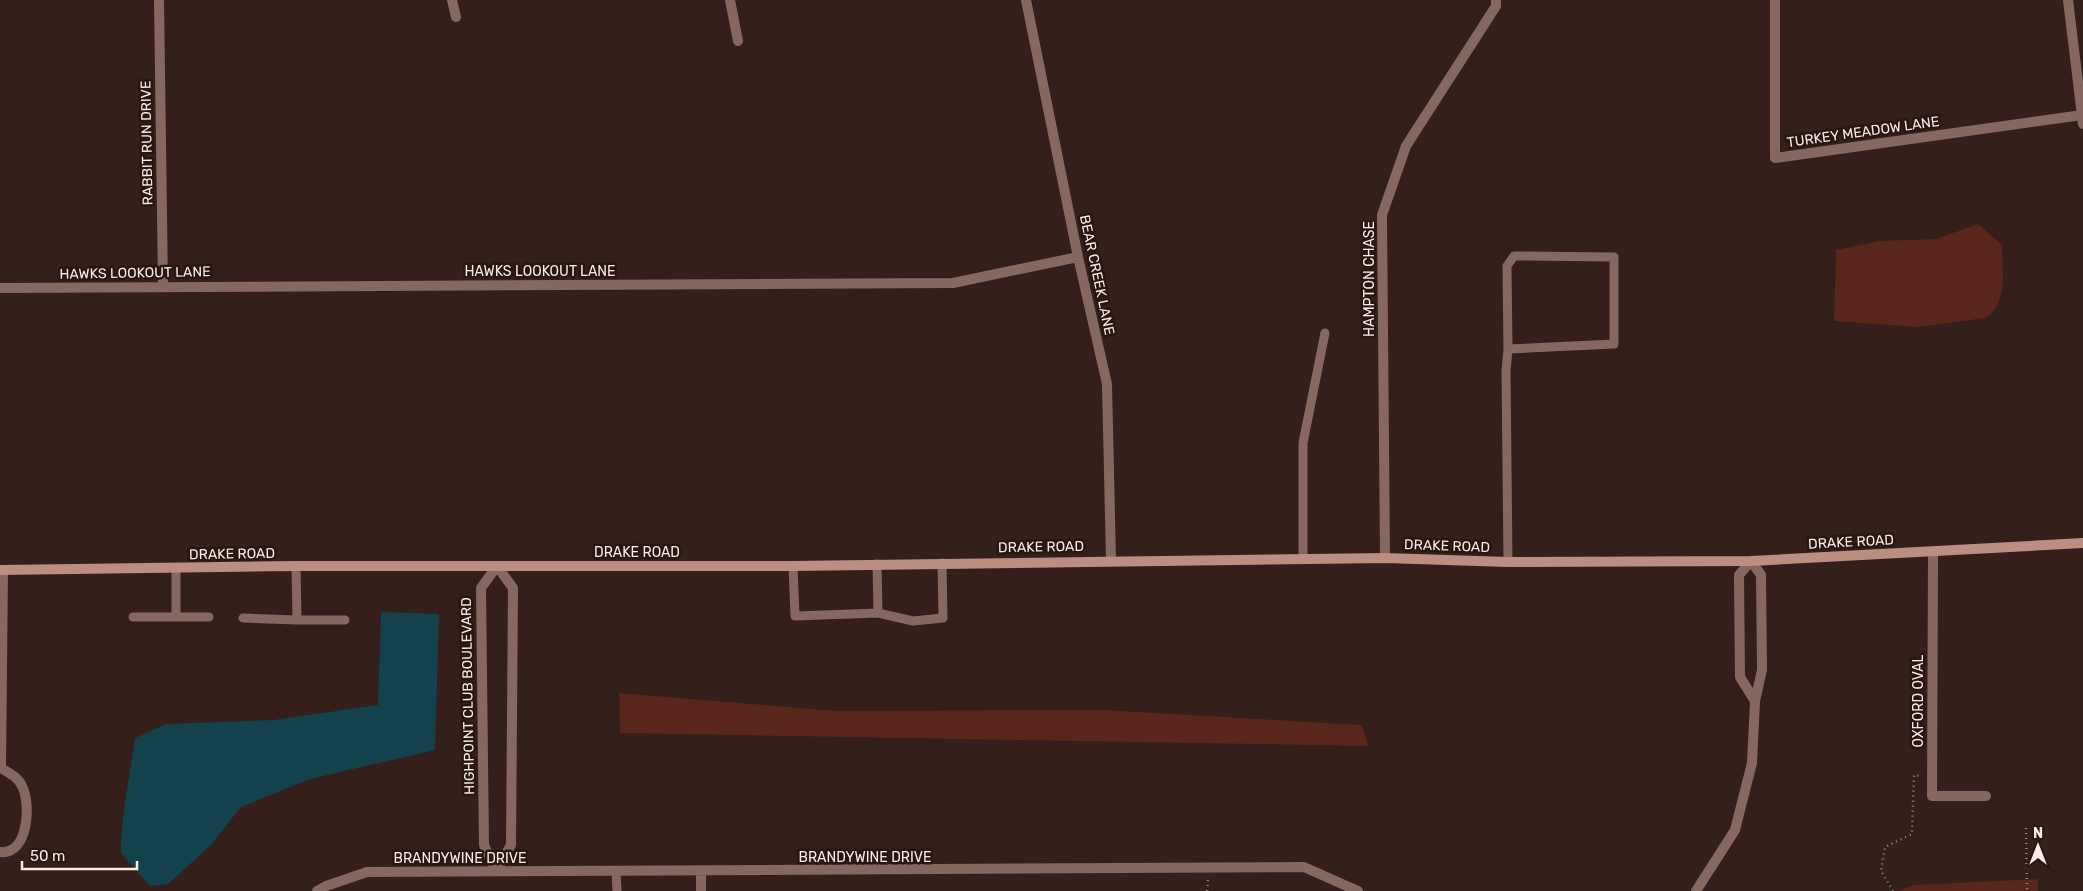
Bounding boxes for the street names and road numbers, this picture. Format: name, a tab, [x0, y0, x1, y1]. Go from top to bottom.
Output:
street label: RABBIT RUN DRIVE	[137, 81, 157, 205]
street label: TURKEY MEADOW LANE	[1786, 113, 1940, 151]
street label: BEAR CREEK LANE	[1076, 213, 1118, 337]
street label: HAMPTON CHASE	[1361, 221, 1378, 337]
street label: HAWKS LOOKOUT LANE	[59, 263, 211, 283]
street label: HAWKS LOOKOUT LANE	[464, 263, 616, 280]
street label: DRAKE ROAD	[1808, 531, 1894, 553]
street label: DRAKE ROAD	[1404, 536, 1490, 556]
street label: DRAKE ROAD	[998, 538, 1084, 556]
street label: DRAKE ROAD	[594, 544, 680, 561]
street label: DRAKE ROAD	[189, 545, 275, 563]
street label: HIGHPOINT CLUB BOULEVARD	[458, 597, 478, 795]
street label: OXFORD OVAL	[1910, 654, 1927, 747]
street label: BRANDYWINE DRIVE	[799, 849, 931, 866]
street label: BRANDYWINE DRIVE	[394, 850, 526, 867]

